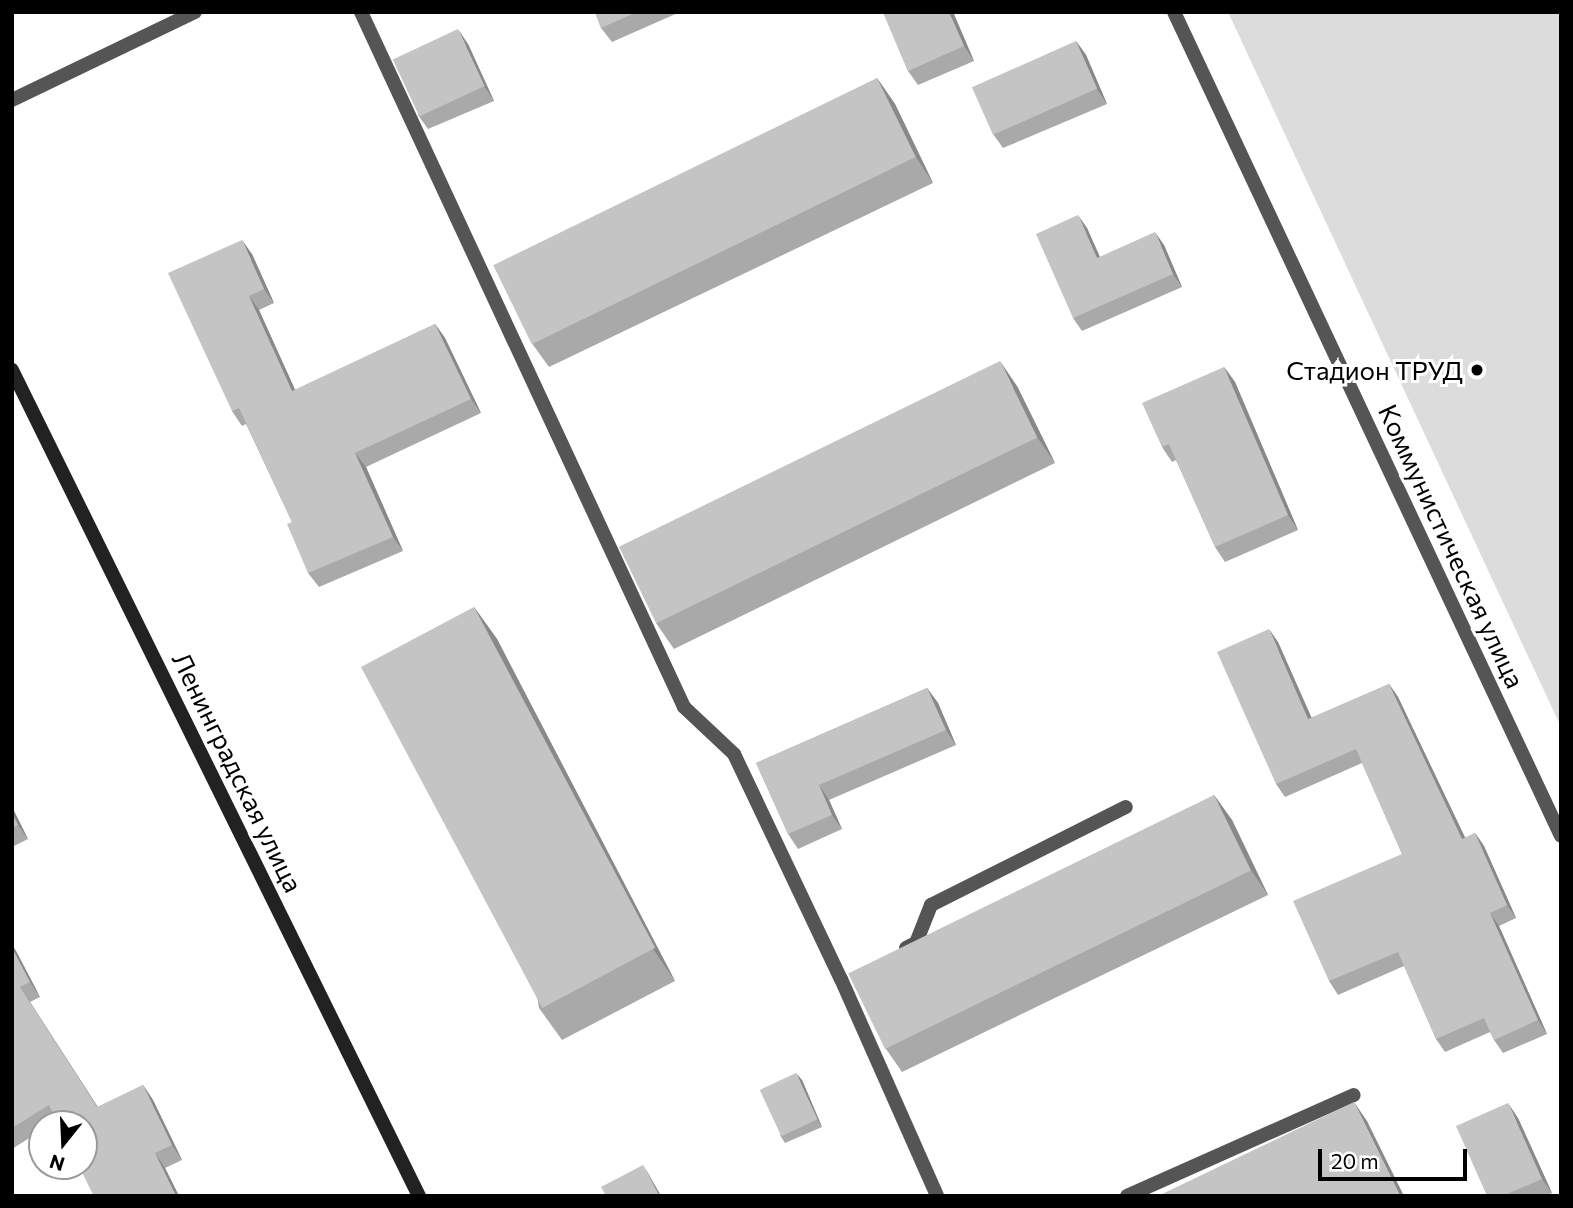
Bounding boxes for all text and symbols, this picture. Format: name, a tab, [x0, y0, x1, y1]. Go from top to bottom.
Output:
place label: Стадион ТРУД	[1286, 354, 1463, 386]
marker: Стадион ТРУД	[1469, 362, 1485, 378]
street label: Коммунистическая улица	[1372, 399, 1532, 693]
street label: Ленинградская улица	[166, 647, 310, 897]
north arrow	[28, 1110, 98, 1180]
scale bar	[1321, 1134, 1470, 1178]
text: 20 m	[1331, 1148, 1379, 1173]
text: N	[47, 1150, 67, 1177]

